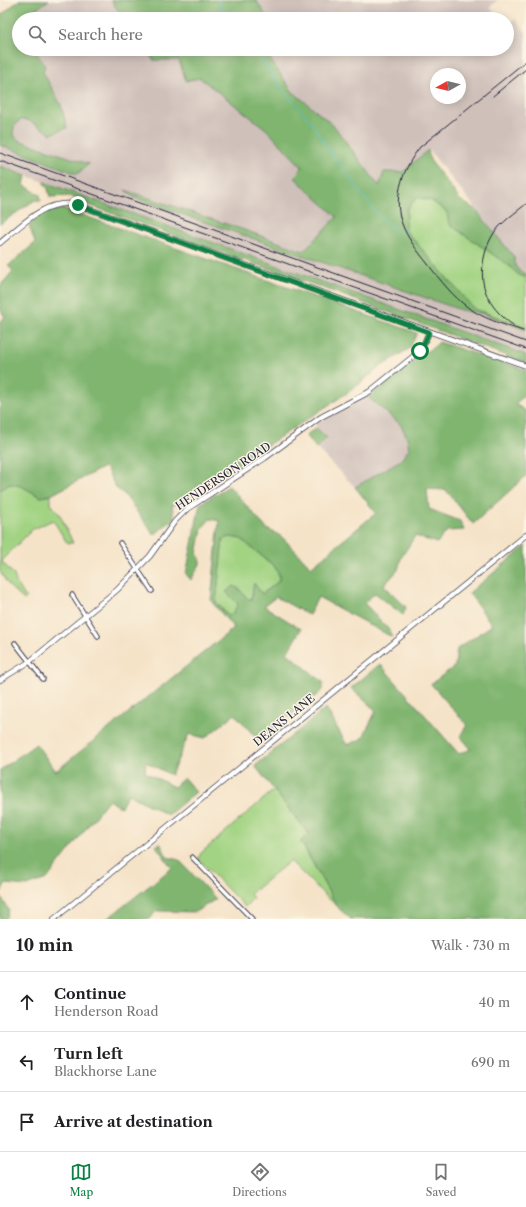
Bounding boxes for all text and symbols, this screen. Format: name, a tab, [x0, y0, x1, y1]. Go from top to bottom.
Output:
search box	[12, 12, 514, 56]
icon: search	[26, 23, 48, 45]
text: Search here	[58, 25, 143, 44]
north arrow	[430, 68, 466, 104]
route end	[69, 196, 87, 214]
route start	[411, 342, 429, 360]
street label: HENDERSON ROAD	[173, 439, 273, 513]
street label: DEANS LANE	[250, 691, 318, 749]
text: 10 min	[16, 935, 73, 955]
text: Walk · 730 m	[431, 937, 510, 953]
text: Continue	[54, 984, 126, 1003]
icon: ahead	[16, 991, 38, 1013]
text: 40 m	[479, 994, 510, 1010]
text: Henderson Road	[54, 1003, 158, 1019]
text: Turn left	[54, 1044, 123, 1063]
icon: left	[16, 1051, 38, 1073]
text: 690 m	[471, 1054, 510, 1070]
text: Blackhorse Lane	[54, 1063, 157, 1079]
icon: arrive	[16, 1111, 38, 1133]
text: Arrive at destination	[54, 1112, 213, 1131]
tab: Map	[70, 1161, 93, 1199]
tab: Directions	[232, 1161, 287, 1199]
tab: Saved	[426, 1161, 456, 1199]

